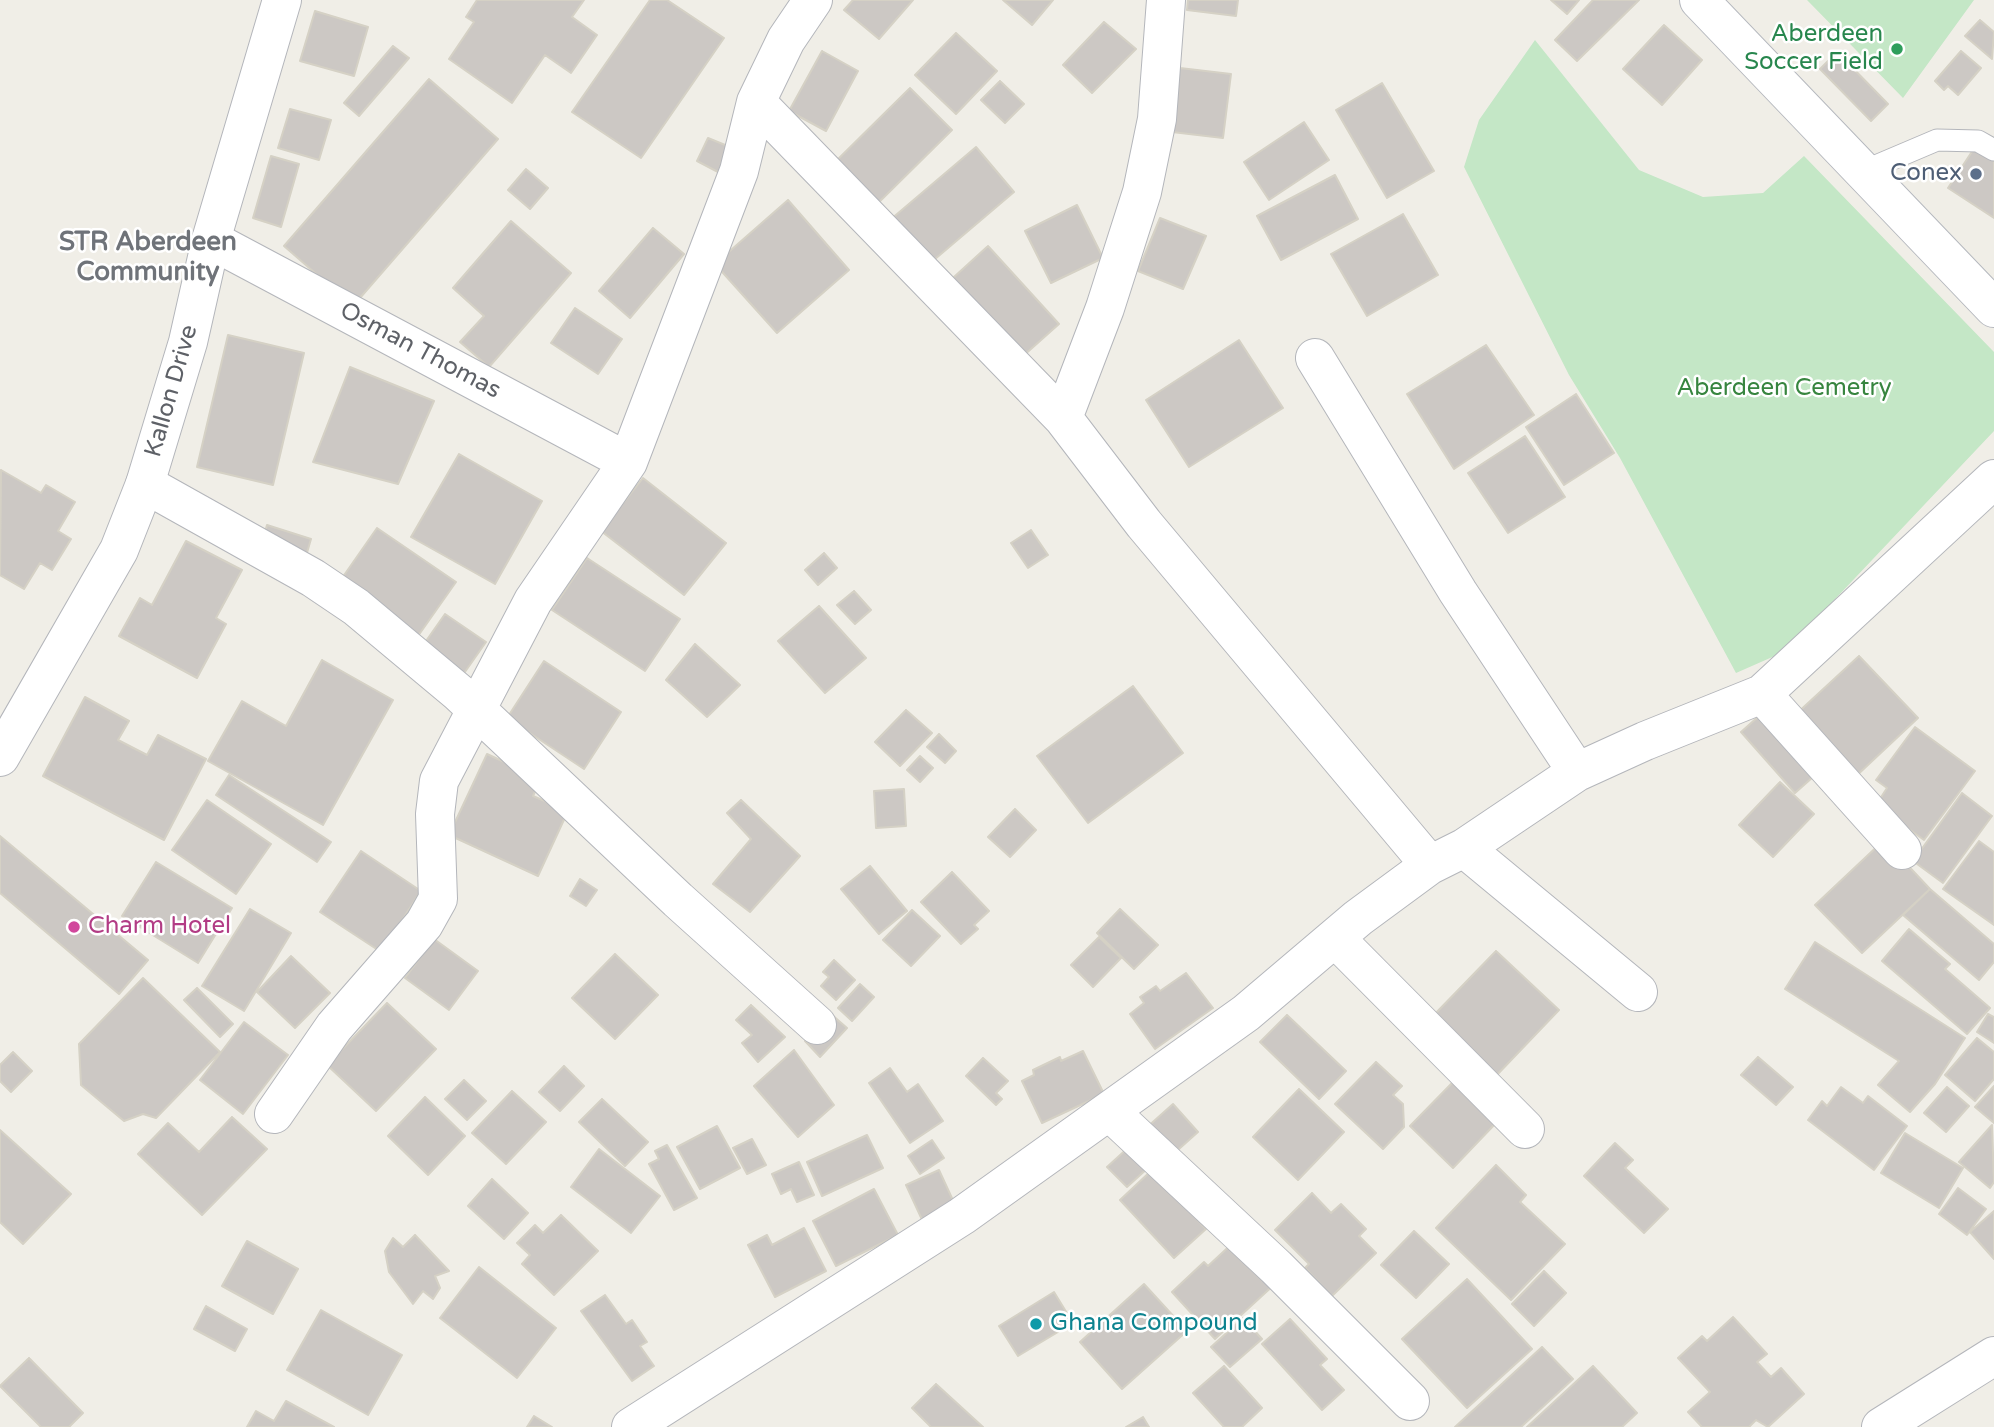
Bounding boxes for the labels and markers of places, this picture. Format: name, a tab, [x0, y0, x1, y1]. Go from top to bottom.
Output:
place label: Aberdeen Soccer Field	[1744, 21, 1883, 77]
marker: Aberdeen Soccer Field	[1889, 41, 1905, 57]
place label: Conex	[1890, 160, 1962, 188]
marker: Conex	[1968, 166, 1984, 182]
place label: Charm Hotel	[88, 913, 231, 941]
marker: Charm Hotel	[66, 919, 82, 935]
place label: Ghana Compound	[1050, 1310, 1258, 1338]
marker: Ghana Compound	[1028, 1316, 1044, 1332]

